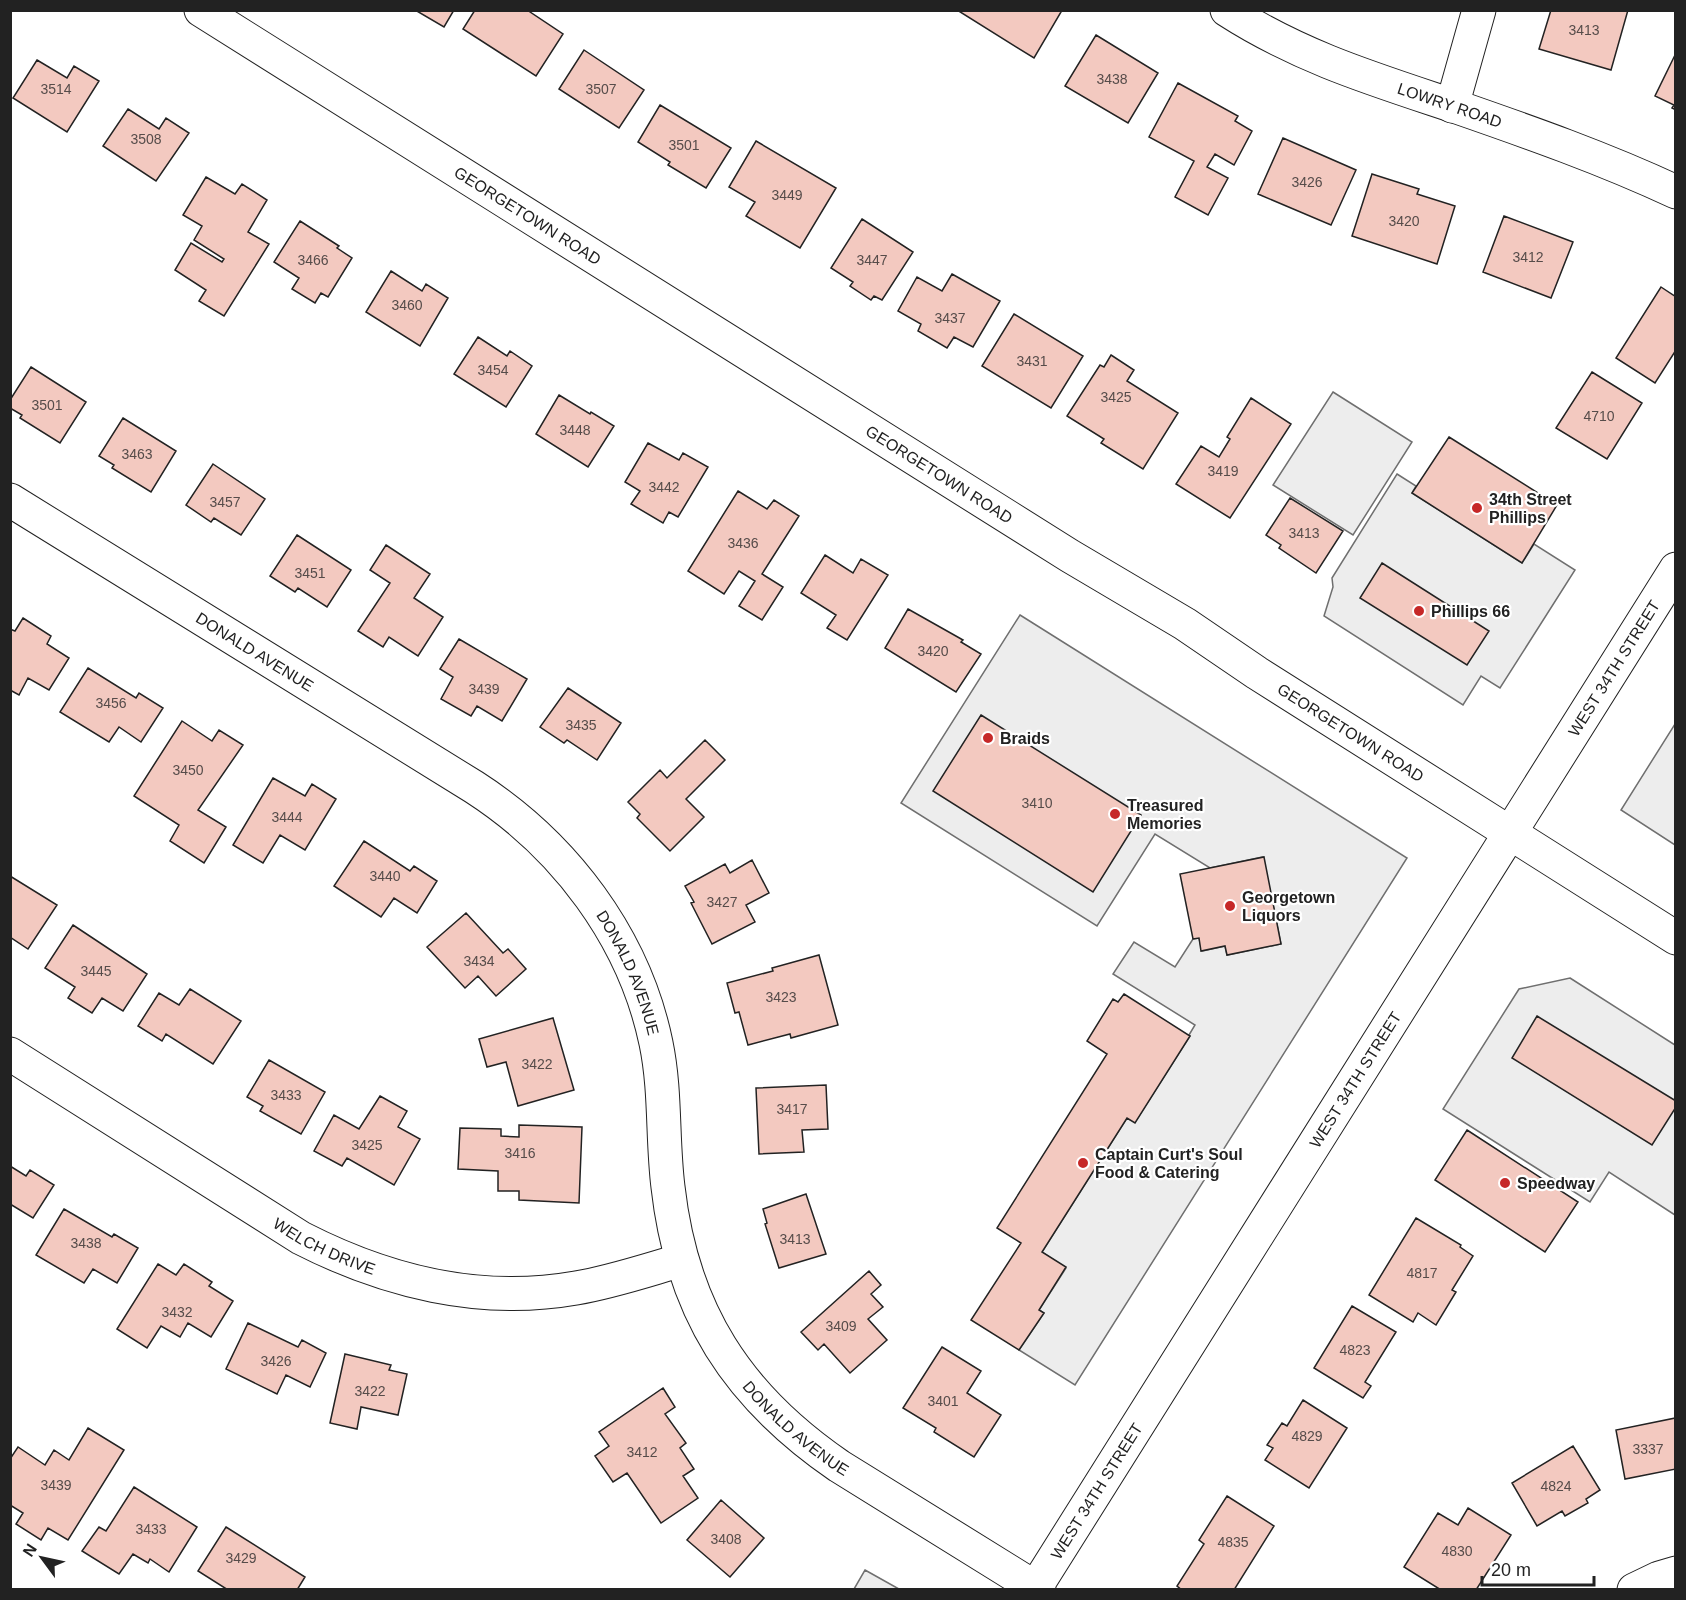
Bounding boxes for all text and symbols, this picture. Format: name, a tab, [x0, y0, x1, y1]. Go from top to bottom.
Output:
house number: 3413	[1568, 22, 1600, 38]
house number: 3438	[1096, 71, 1128, 87]
street label: LOWRY ROAD	[1395, 80, 1504, 131]
house number: 3514	[40, 81, 72, 97]
house number: 3507	[585, 81, 617, 97]
house number: 3508	[130, 131, 162, 147]
house number: 3501	[668, 137, 700, 153]
street label: GEORGETOWN ROAD	[451, 163, 604, 268]
house number: 3426	[1291, 174, 1323, 190]
house number: 3449	[771, 187, 803, 203]
house number: 3420	[1388, 213, 1420, 229]
house number: 3412	[1512, 249, 1544, 265]
house number: 3466	[297, 252, 329, 268]
house number: 3447	[856, 252, 888, 268]
house number: 3460	[391, 297, 423, 313]
house number: 3437	[934, 310, 966, 326]
house number: 3431	[1016, 353, 1048, 369]
house number: 3454	[477, 362, 509, 378]
house number: 3425	[1100, 389, 1132, 405]
house number: 3501	[31, 397, 63, 413]
house number: 4710	[1583, 408, 1615, 424]
house number: 3448	[559, 422, 591, 438]
street label: GEORGETOWN ROAD	[863, 422, 1015, 527]
house number: 3463	[121, 446, 153, 462]
house number: 3419	[1207, 463, 1239, 479]
house number: 3442	[648, 479, 680, 495]
place label: 34th Street Phillips	[1489, 491, 1572, 526]
house number: 3457	[209, 494, 241, 510]
marker: 34th Street Phillips	[1470, 501, 1484, 515]
house number: 3413	[1288, 525, 1320, 541]
house number: 3436	[727, 535, 759, 551]
house number: 3451	[294, 565, 326, 581]
street label: WEST 34TH STREET	[1565, 597, 1663, 739]
place label: Phillips 66	[1431, 603, 1510, 620]
marker: Phillips 66	[1412, 604, 1426, 618]
street label: DONALD AVENUE	[193, 609, 317, 695]
house number: 3420	[917, 643, 949, 659]
street label: GEORGETOWN ROAD	[1274, 680, 1427, 785]
house number: 3439	[468, 681, 500, 697]
house number: 3456	[95, 695, 127, 711]
house number: 3435	[565, 717, 597, 733]
place label: Braids	[1000, 730, 1050, 747]
marker: Braids	[981, 731, 995, 745]
house number: 3450	[172, 762, 204, 778]
house number: 3410	[1021, 795, 1053, 811]
place label: Treasured Memories	[1127, 797, 1203, 832]
marker: Treasured Memories	[1108, 807, 1122, 821]
house number: 3444	[271, 809, 303, 825]
house number: 3440	[369, 868, 401, 884]
place label: Georgetown Liquors	[1242, 889, 1335, 924]
house number: 3427	[706, 894, 738, 910]
marker: Georgetown Liquors	[1223, 899, 1237, 913]
street label: DONALD AVENUE	[593, 907, 662, 1037]
house number: 3434	[463, 953, 495, 969]
house number: 3445	[80, 963, 112, 979]
house number: 3423	[765, 989, 797, 1005]
street label: WEST 34TH STREET	[1306, 1009, 1405, 1151]
house number: 3422	[521, 1056, 553, 1072]
house number: 3433	[270, 1087, 302, 1103]
house number: 3417	[776, 1101, 808, 1117]
house number: 3425	[351, 1137, 383, 1153]
house number: 3416	[504, 1145, 536, 1161]
place label: Captain Curt's Soul Food & Catering	[1095, 1146, 1243, 1181]
marker: Captain Curt's Soul Food & Catering	[1076, 1156, 1090, 1170]
place label: Speedway	[1517, 1175, 1595, 1192]
marker: Speedway	[1498, 1176, 1512, 1190]
street label: WELCH DRIVE	[270, 1215, 377, 1278]
house number: 3413	[779, 1231, 811, 1247]
house number: 3438	[70, 1235, 102, 1251]
house number: 4817	[1406, 1265, 1438, 1281]
house number: 3432	[161, 1304, 193, 1320]
house number: 3409	[825, 1318, 857, 1334]
house number: 4823	[1339, 1342, 1371, 1358]
house number: 3426	[260, 1353, 292, 1369]
street label: DONALD AVENUE	[739, 1378, 852, 1479]
house number: 3422	[354, 1383, 386, 1399]
house number: 3401	[927, 1393, 959, 1409]
street label: WEST 34TH STREET	[1048, 1420, 1146, 1562]
house number: 4829	[1291, 1428, 1323, 1444]
house number: 3337	[1632, 1441, 1664, 1457]
house number: 3412	[626, 1444, 658, 1460]
house number: 3439	[40, 1477, 72, 1493]
house number: 4824	[1540, 1478, 1572, 1494]
house number: 3433	[135, 1521, 167, 1537]
north arrow	[12, 1528, 72, 1588]
house number: 3408	[710, 1531, 742, 1547]
house number: 4835	[1217, 1534, 1249, 1550]
text: N	[20, 1541, 40, 1560]
house number: 4830	[1441, 1543, 1473, 1559]
scale bar	[1482, 1549, 1594, 1587]
house number: 3429	[225, 1550, 257, 1566]
text: 20 m	[1491, 1560, 1531, 1580]

